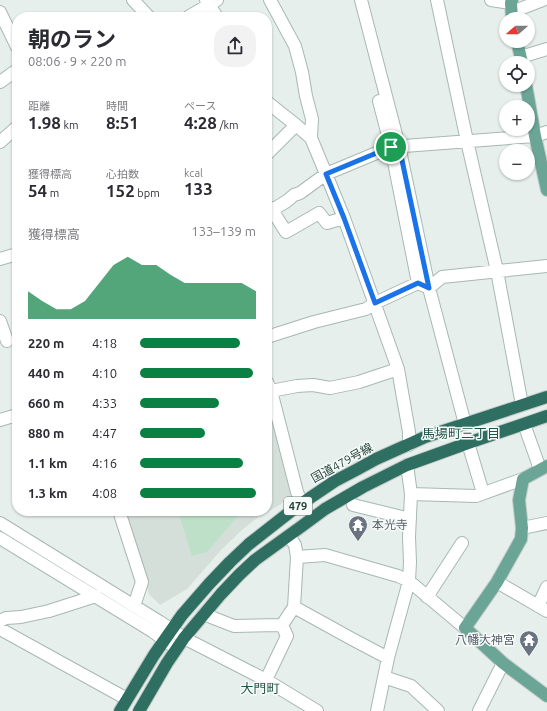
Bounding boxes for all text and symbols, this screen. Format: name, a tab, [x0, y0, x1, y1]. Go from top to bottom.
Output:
north arrow	[499, 12, 535, 48]
map controls	[499, 12, 535, 180]
button: share	[214, 25, 256, 67]
text: 朝のラン	[28, 26, 116, 51]
text: 08:06 · 9 × 220 m	[28, 54, 127, 68]
button: locate	[499, 56, 535, 92]
text: 距離	[28, 100, 50, 112]
text: 時間	[106, 100, 128, 112]
text: ペース	[184, 100, 216, 112]
button: +	[499, 100, 535, 136]
text: 1.98	[28, 113, 61, 132]
text: 8:51	[106, 113, 139, 132]
text: 4:28	[184, 113, 217, 132]
text: km	[61, 119, 79, 131]
text: /km	[217, 119, 239, 131]
pin	[374, 130, 408, 164]
icon: arrive	[380, 136, 402, 158]
button: −	[499, 144, 535, 180]
text: kcal	[184, 167, 203, 179]
text: 獲得標高	[28, 168, 72, 180]
text: 心拍数	[106, 168, 139, 180]
text: 133	[184, 179, 213, 198]
text: 54	[28, 181, 47, 200]
text: 152	[106, 181, 135, 200]
text: m	[47, 187, 59, 199]
text: bpm	[135, 187, 160, 199]
text: 133–139 m	[191, 224, 256, 238]
text: 獲得標高	[28, 227, 80, 241]
text: 220 m	[28, 336, 64, 350]
text: 4:18	[92, 336, 117, 350]
text: 440 m	[28, 366, 64, 380]
text: 4:10	[92, 366, 117, 380]
text: 660 m	[28, 396, 64, 410]
text: 4:33	[92, 396, 117, 410]
text: 880 m	[28, 426, 64, 440]
text: 4:47	[92, 426, 117, 440]
district label: 馬場町三丁目	[422, 426, 500, 440]
street label: 国道479号線	[309, 440, 375, 485]
text: 1.1 km	[28, 456, 67, 470]
text: 4:16	[92, 456, 117, 470]
text: 1.3 km	[28, 486, 67, 500]
text: 4:08	[92, 486, 117, 500]
road number: 479	[284, 497, 312, 515]
temple icon: 本光寺	[347, 514, 369, 542]
place label: 本光寺	[372, 518, 408, 531]
temple icon: 八幡大神宮	[518, 629, 540, 657]
place label: 八幡大神宮	[455, 633, 515, 646]
district label: 大門町	[240, 681, 280, 695]

